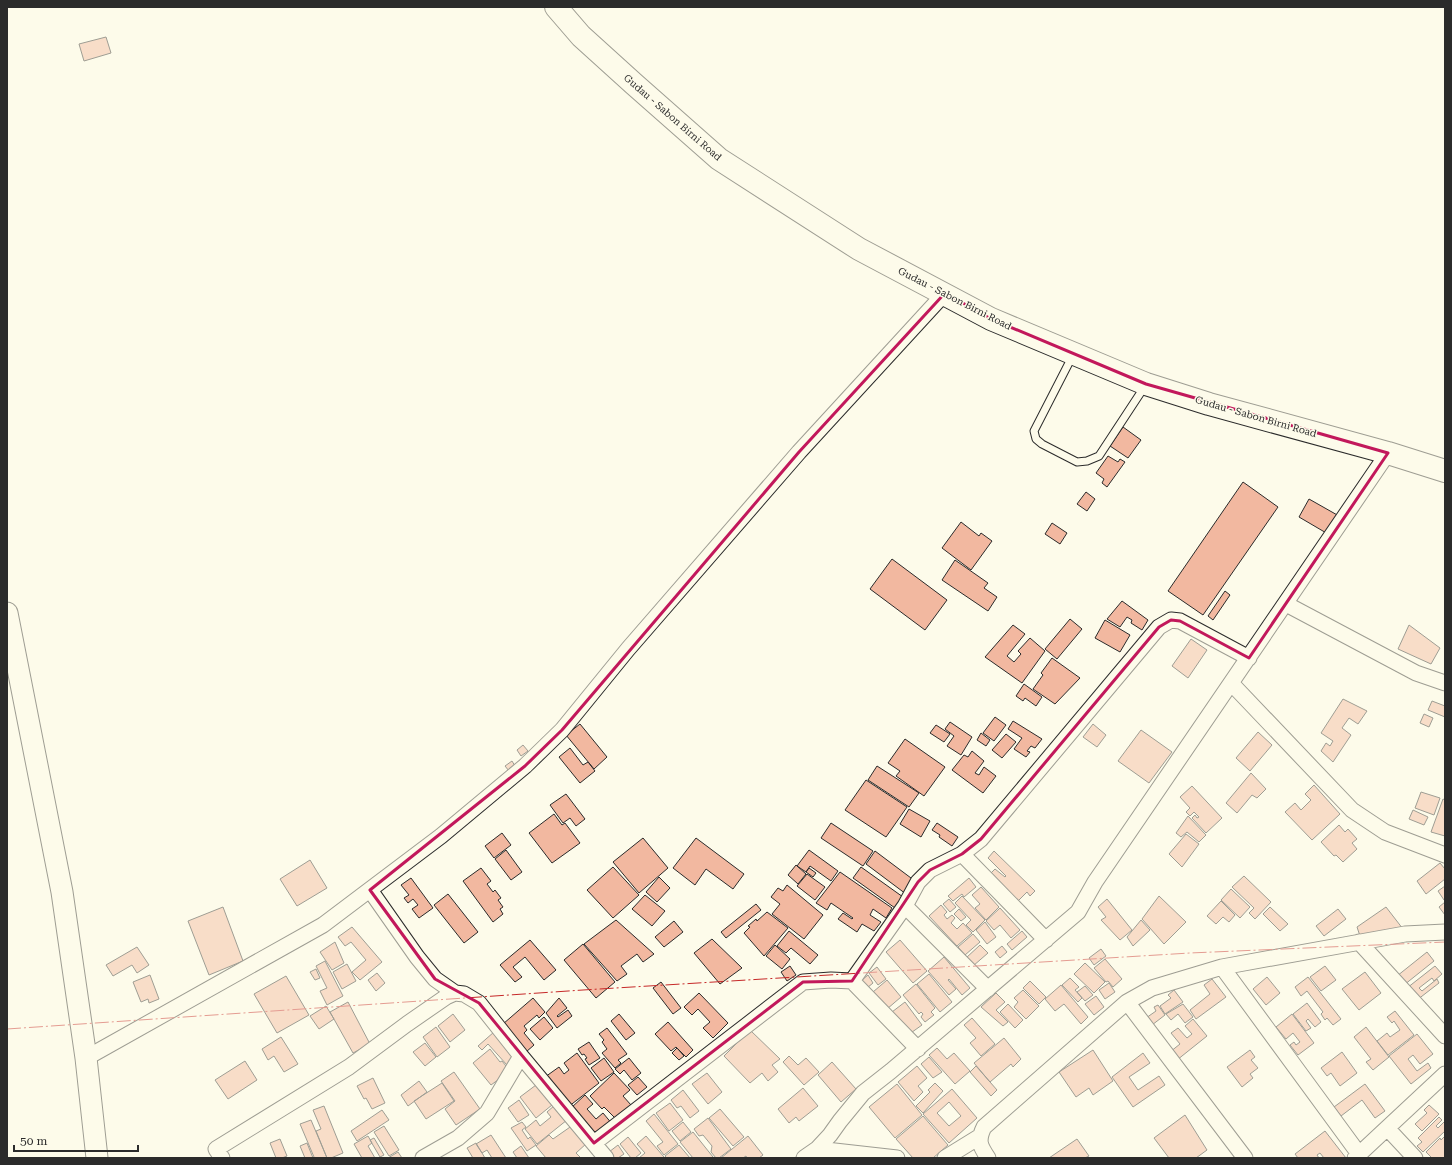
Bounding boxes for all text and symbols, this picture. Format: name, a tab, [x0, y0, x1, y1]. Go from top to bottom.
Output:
street label: Gudau - Sabon Birni Road	[622, 72, 724, 163]
street label: Gudau - Sabon Birni Road	[896, 265, 1014, 332]
street label: Gudau - Sabon Birni Road	[1194, 394, 1318, 439]
scale bar	[14, 1127, 138, 1153]
text: 50 m	[20, 1134, 47, 1148]

